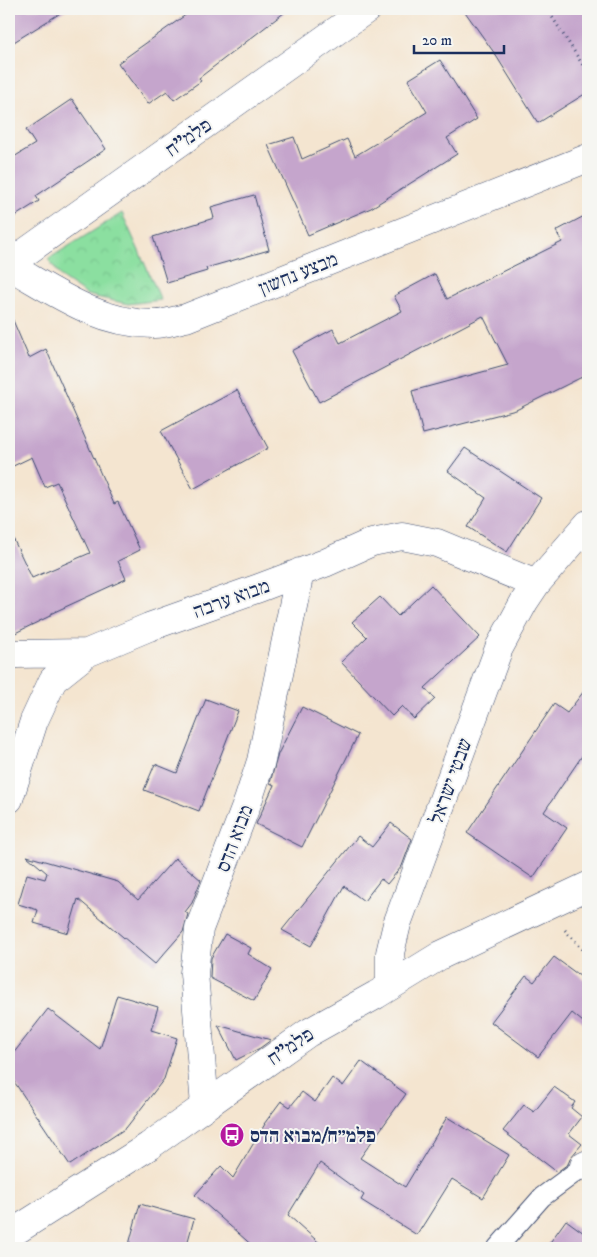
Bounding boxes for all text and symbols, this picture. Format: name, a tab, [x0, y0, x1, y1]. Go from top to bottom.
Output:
scale bar	[414, 22, 504, 54]
text: 20 m	[422, 31, 452, 50]
street label: פלמ"ח	[161, 113, 217, 163]
street label: מבצע נחשון	[255, 247, 342, 302]
street label: מבוא ערבה	[190, 574, 273, 625]
street label: שבטי ישראל	[424, 735, 479, 828]
street label: מבוא הדס	[211, 801, 260, 876]
street label: פלמ"ח	[263, 1023, 319, 1072]
bus stop icon: פלמ״ח/מבוא הדס	[219, 1122, 245, 1148]
place label: פלמ״ח/מבוא הדס	[250, 1124, 376, 1149]

